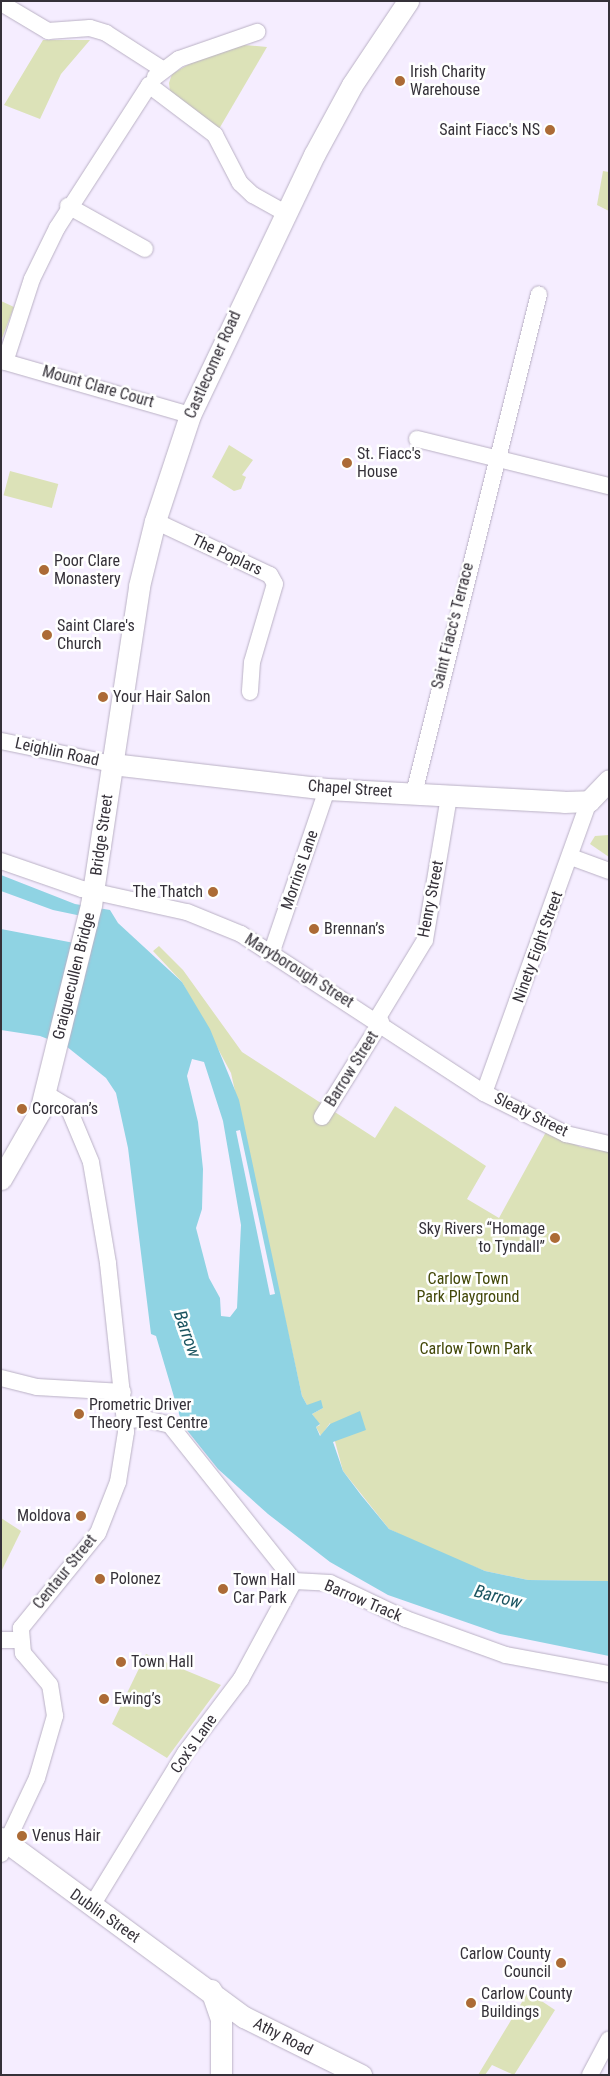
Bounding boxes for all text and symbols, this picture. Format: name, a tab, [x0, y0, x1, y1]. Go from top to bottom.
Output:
place label: Irish Charity Warehouse	[410, 62, 486, 100]
marker: Irish Charity Warehouse	[394, 75, 406, 87]
place label: Saint Fiacc's NS	[439, 120, 540, 140]
marker: Saint Fiacc's NS	[544, 124, 556, 136]
street label: Castlecomer Road	[181, 308, 245, 422]
street label: Mount Clare Court	[40, 362, 156, 412]
place label: St. Fiacc's House	[357, 444, 421, 482]
marker: St. Fiacc's House	[341, 457, 353, 469]
street label: The Poplars	[189, 530, 265, 580]
place label: Poor Clare Monastery	[54, 551, 121, 589]
street label: Saint Fiacc's Terrace	[428, 561, 478, 691]
marker: Poor Clare Monastery	[38, 564, 50, 576]
place label: Saint Clare's Church	[57, 616, 135, 654]
marker: Saint Clare's Church	[41, 629, 53, 641]
place label: Your Hair Salon	[113, 687, 210, 707]
marker: Your Hair Salon	[97, 691, 109, 703]
street label: Leighlin Road	[13, 734, 101, 770]
street label: Chapel Street	[307, 776, 393, 802]
street label: Bridge Street	[87, 793, 117, 877]
street label: Morrins Lane	[277, 828, 323, 912]
street label: Henry Street	[414, 859, 448, 939]
place label: The Thatch	[132, 882, 203, 902]
marker: The Thatch	[207, 886, 219, 898]
street label: Ninety Eight Street	[509, 889, 567, 1005]
street label: Graiguecullen Bridge	[49, 910, 99, 1042]
place label: Brennan’s	[324, 919, 385, 939]
marker: Brennan’s	[308, 923, 320, 935]
street label: Maryborough Street	[241, 930, 357, 1012]
street label: Barrow Street	[321, 1028, 383, 1110]
street label: Sleaty Street	[491, 1089, 571, 1141]
place label: Corcoran’s	[32, 1099, 98, 1119]
marker: Corcoran’s	[16, 1103, 28, 1115]
place label: Sky Rivers “Homage to Tyndall”	[419, 1219, 545, 1257]
marker: Sky Rivers “Homage to Tyndall”	[549, 1232, 561, 1244]
park label: Carlow Town Park Playground	[417, 1269, 519, 1307]
water label: Barrow	[169, 1308, 205, 1360]
park label: Carlow Town Park	[419, 1339, 533, 1359]
place label: Prometric Driver Theory Test Centre	[89, 1395, 208, 1433]
marker: Prometric Driver Theory Test Centre	[73, 1408, 85, 1420]
place label: Moldova	[17, 1506, 71, 1526]
marker: Moldova	[75, 1510, 87, 1522]
street label: Centaur Street	[29, 1531, 101, 1613]
place label: Polonez	[110, 1569, 161, 1589]
place label: Town Hall Car Park	[233, 1570, 295, 1608]
marker: Polonez	[94, 1573, 106, 1585]
street label: Barrow Track	[321, 1576, 405, 1626]
water label: Barrow	[472, 1580, 524, 1614]
marker: Town Hall Car Park	[217, 1583, 229, 1595]
place label: Town Hall	[131, 1652, 193, 1672]
marker: Town Hall	[115, 1656, 127, 1668]
place label: Ewing’s	[114, 1689, 161, 1709]
marker: Ewing’s	[98, 1693, 110, 1705]
street label: Cox's Lane	[167, 1711, 221, 1777]
place label: Venus Hair	[32, 1826, 101, 1846]
marker: Venus Hair	[16, 1830, 28, 1842]
street label: Dublin Street	[66, 1885, 144, 1947]
place label: Carlow County Council	[460, 1944, 551, 1982]
marker: Carlow County Council	[555, 1957, 567, 1969]
place label: Carlow County Buildings	[481, 1984, 572, 2022]
marker: Carlow County Buildings	[465, 1997, 477, 2009]
street label: Athy Road	[250, 2014, 316, 2060]

